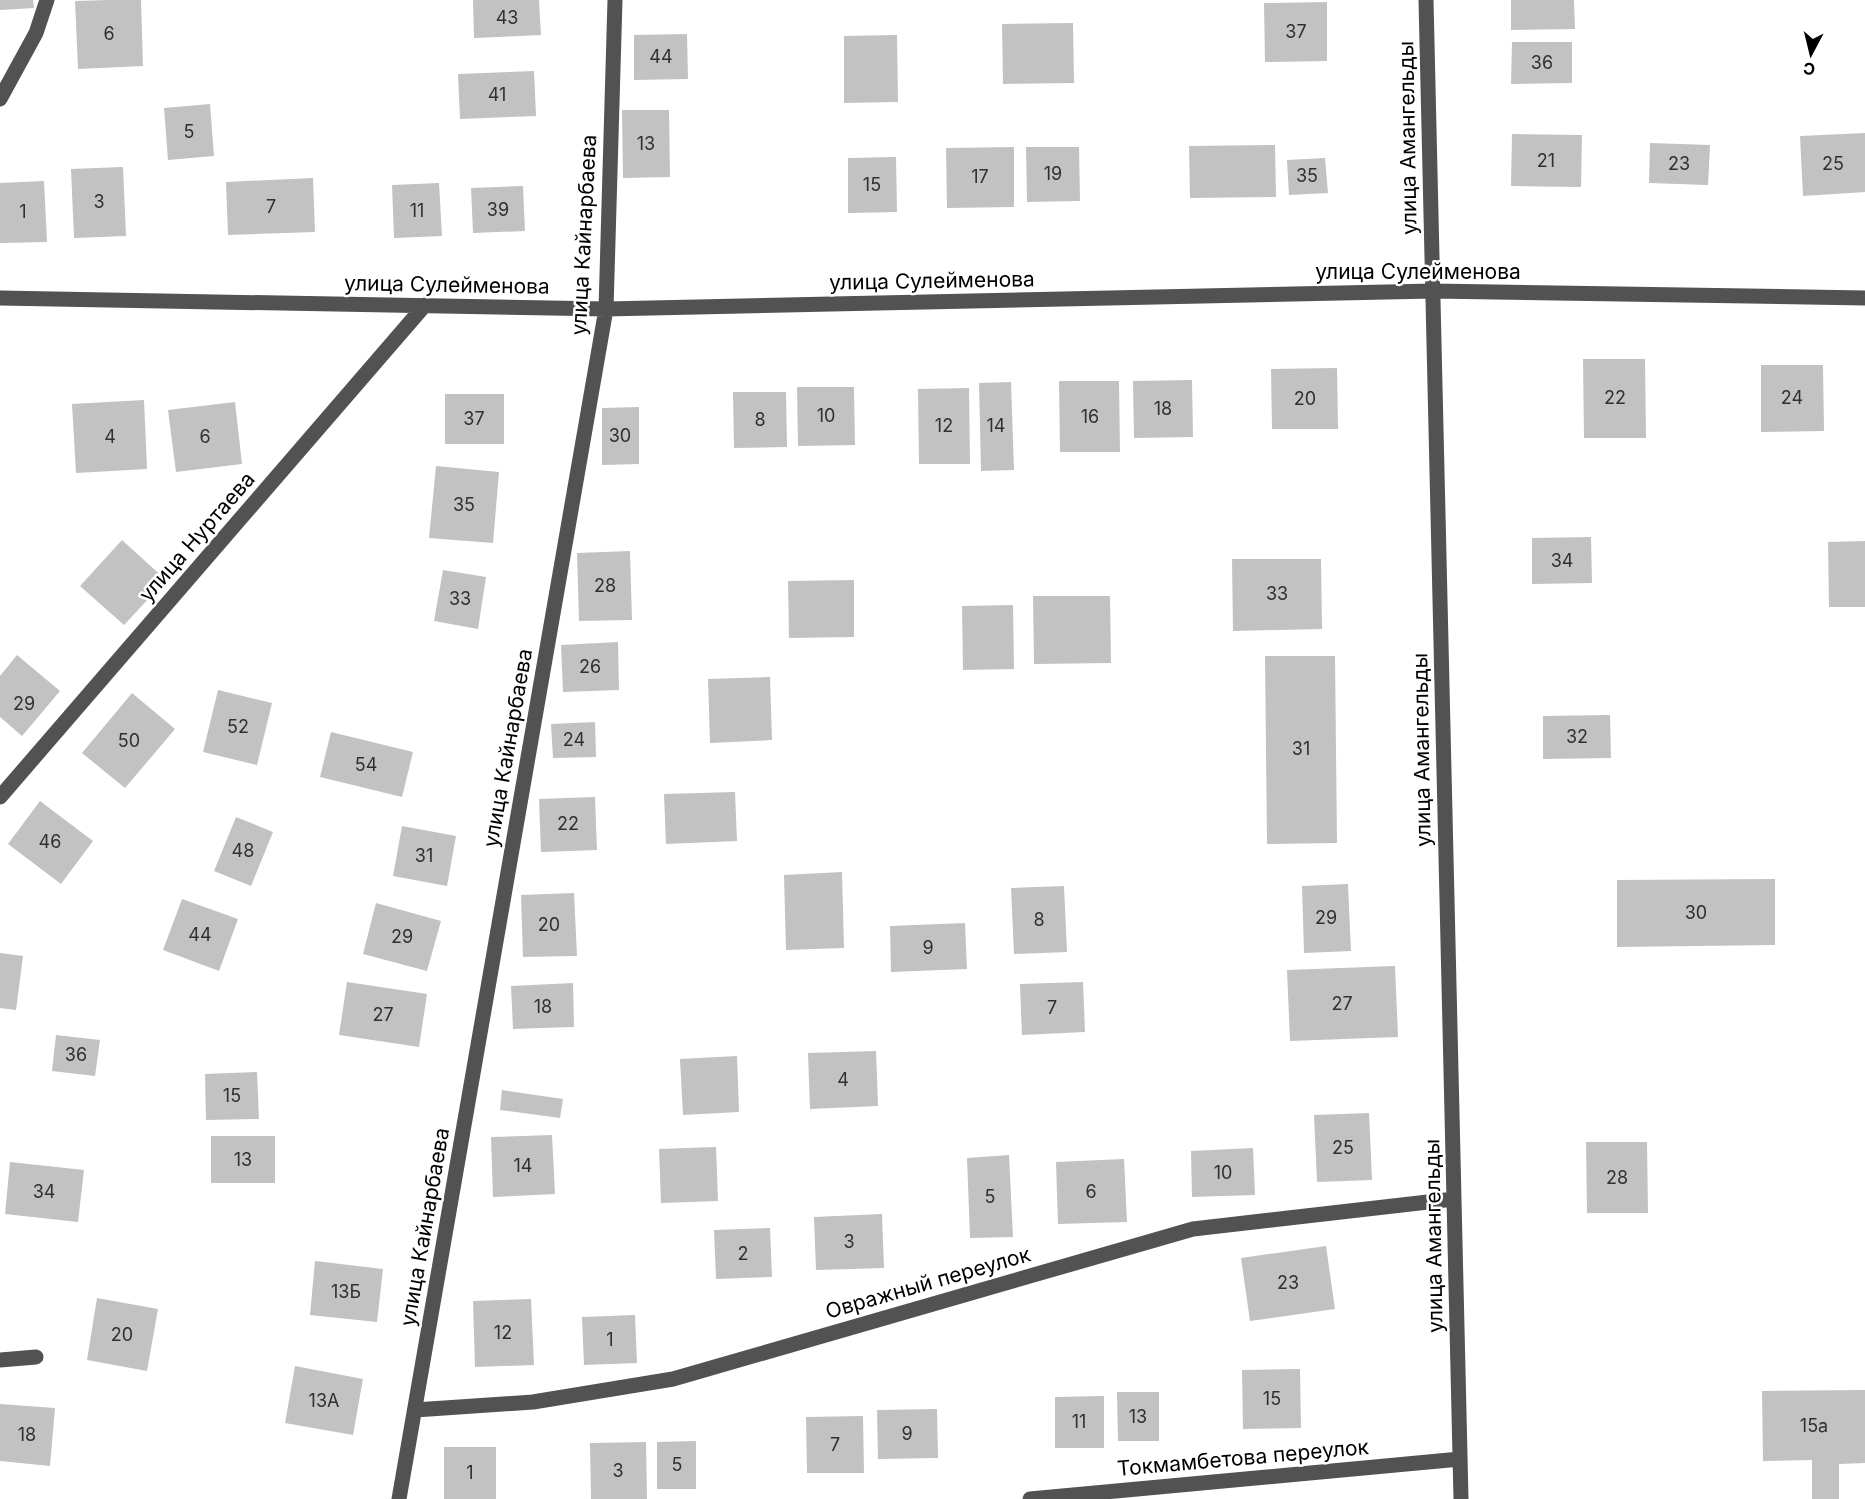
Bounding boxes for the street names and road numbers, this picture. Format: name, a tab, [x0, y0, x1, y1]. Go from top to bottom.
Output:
street label: улица Амангельды	[1393, 41, 1422, 235]
street label: улица Кайнарбаева	[566, 134, 601, 336]
street label: улица Сулейменова	[1315, 259, 1521, 284]
street label: улица Сулейменова	[829, 266, 1035, 295]
street label: улица Сулейменова	[344, 270, 550, 299]
street label: улица Нуртаева	[134, 467, 260, 607]
street label: улица Кайнарбаева	[478, 647, 537, 849]
street label: улица Амангельды	[1407, 653, 1436, 847]
street label: улица Кайнарбаева	[395, 1126, 454, 1328]
street label: улица Амангельды	[1419, 1139, 1448, 1333]
street label: Овражный переулок	[822, 1241, 1034, 1324]
street label: Токмамбетова переулок	[1116, 1434, 1370, 1481]

